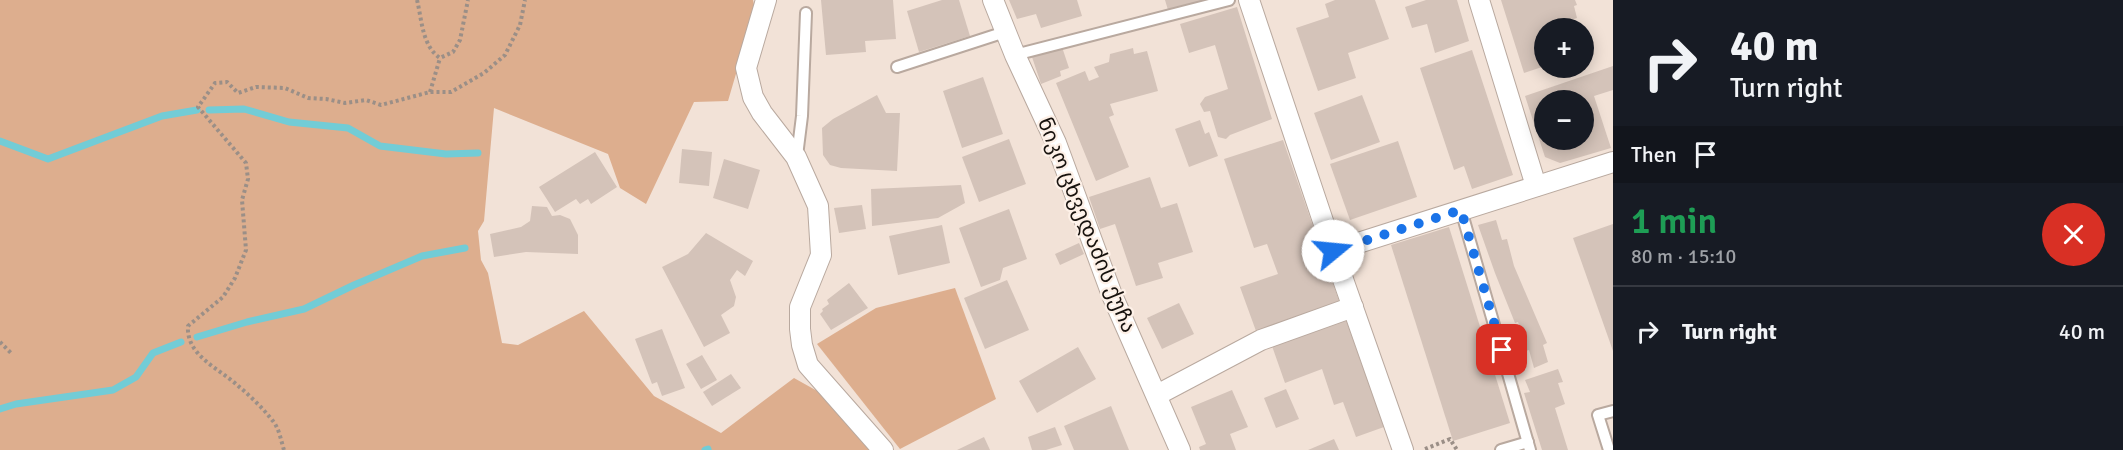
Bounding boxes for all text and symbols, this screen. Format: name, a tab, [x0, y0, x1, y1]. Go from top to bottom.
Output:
map controls	[1534, 18, 1594, 150]
button: +	[1534, 18, 1594, 78]
text: 40 m	[1730, 21, 1819, 72]
icon: right	[1631, 24, 1709, 102]
text: Turn right	[1730, 72, 1843, 105]
button: −	[1534, 90, 1594, 150]
street label: ნიკო ცხვედაძის ქუჩა	[1032, 113, 1142, 337]
icon: arrive	[1689, 138, 1722, 171]
text: Then	[1631, 141, 1677, 168]
text: 1 min	[1631, 199, 1717, 244]
button: close	[2042, 203, 2105, 266]
position arrow	[1301, 219, 1365, 283]
text: 80 m · 15:10	[1631, 244, 1736, 269]
icon: right	[1631, 315, 1664, 348]
text: Turn right	[1682, 318, 1777, 345]
text: 40 m	[2059, 318, 2105, 345]
pin	[1476, 324, 1527, 375]
icon: arrive	[1485, 333, 1518, 366]

